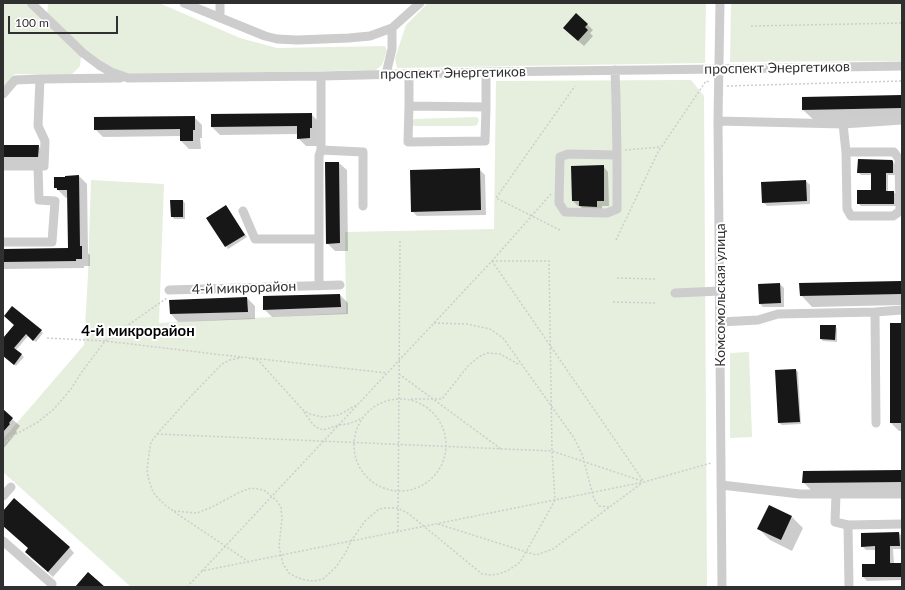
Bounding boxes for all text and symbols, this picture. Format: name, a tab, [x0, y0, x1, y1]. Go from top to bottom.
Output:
scale bar	[10, 8, 120, 34]
text: 100 m	[15, 15, 49, 30]
street label: проспект Энергетиков	[704, 58, 850, 78]
street label: проспект Энергетиков	[380, 63, 526, 83]
street label: Комсомольская улица	[712, 223, 728, 367]
street label: 4-й микрорайон	[191, 278, 297, 298]
district label: 4-й микрорайон	[81, 322, 195, 340]

